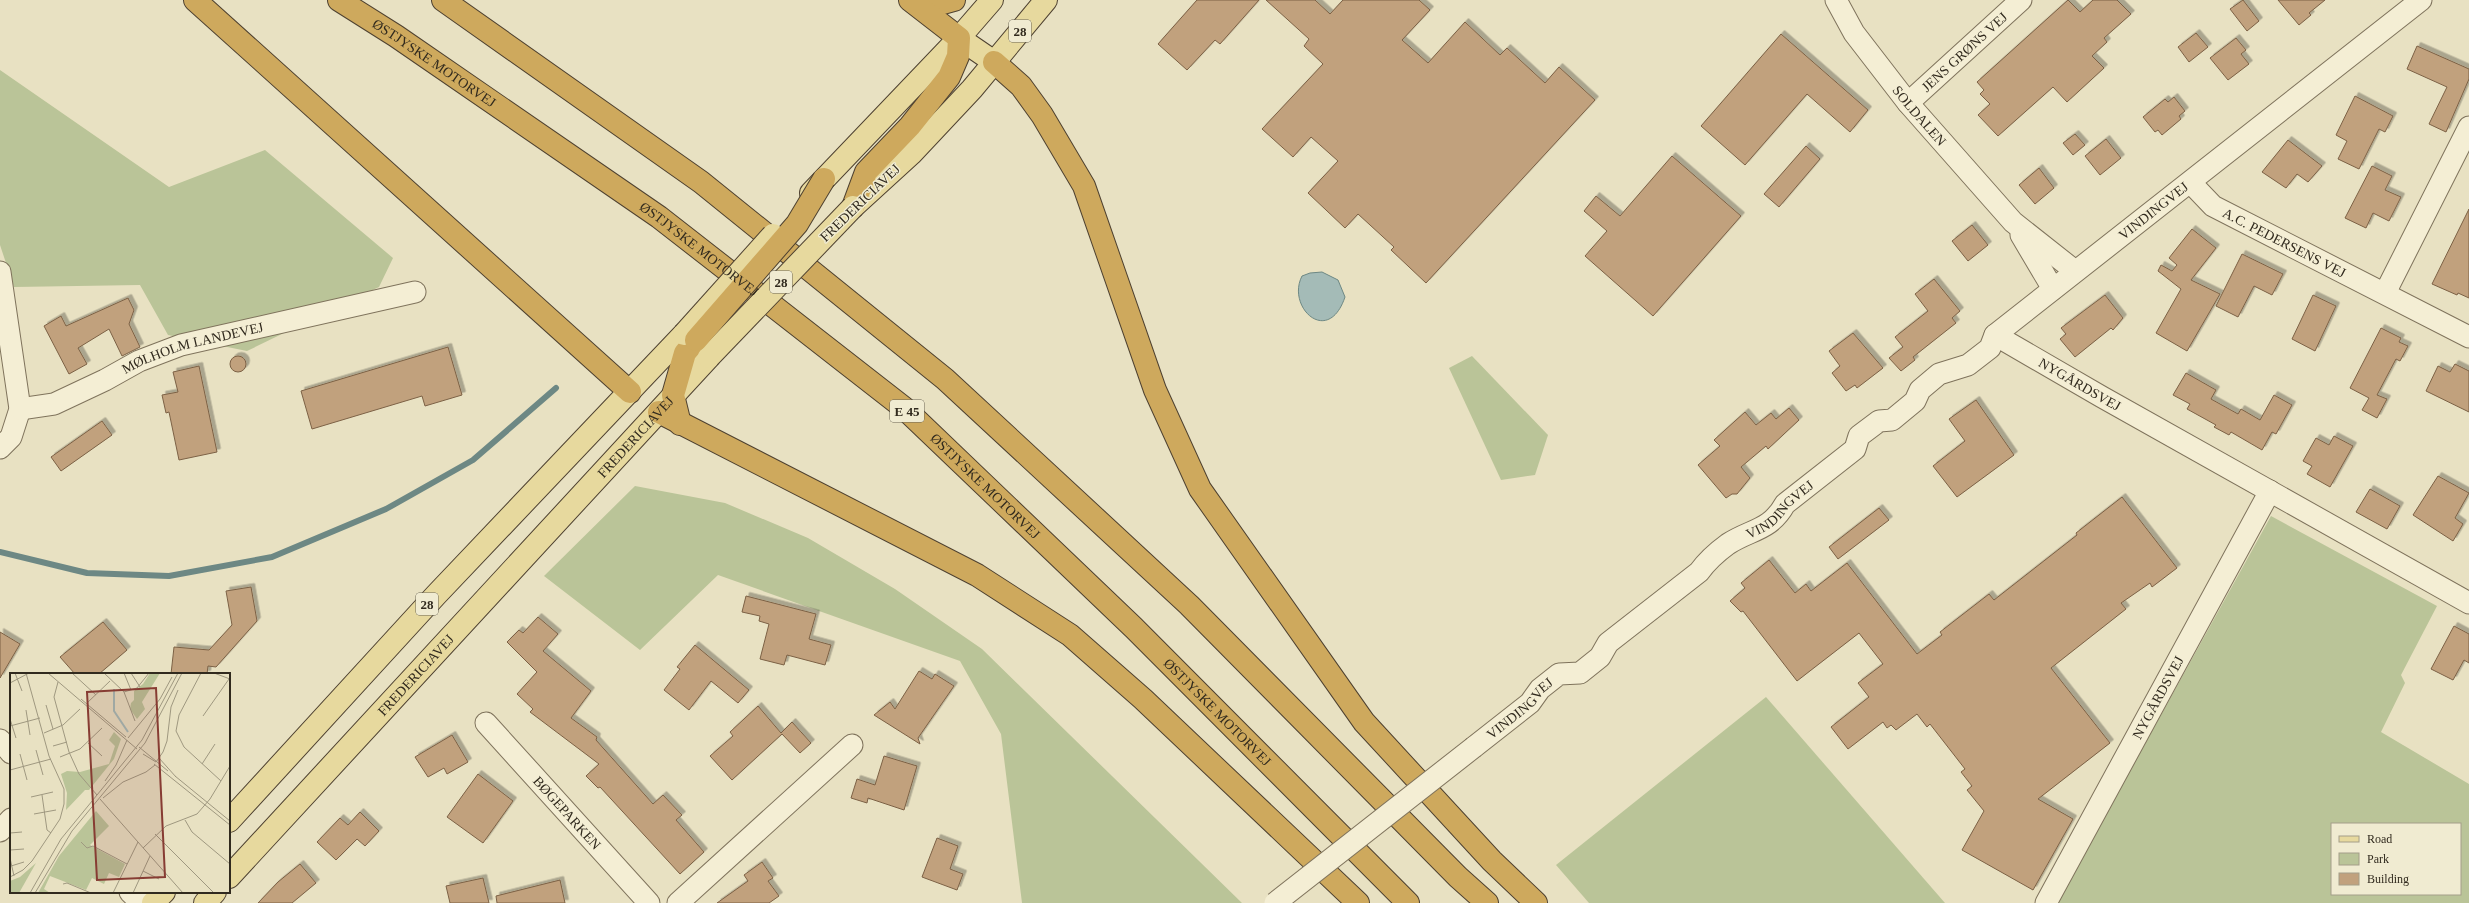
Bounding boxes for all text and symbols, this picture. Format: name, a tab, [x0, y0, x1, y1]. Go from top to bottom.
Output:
street label: JENS GRØNS VEJ	[1918, 9, 2010, 95]
street label: ØSTJYSKE MOTORVEJ	[370, 16, 499, 110]
road number: 28	[1009, 20, 1031, 42]
street label: SOLDALEN	[1890, 83, 1949, 148]
street label: FREDERICIAVEJ	[817, 161, 903, 245]
street label: VINDINGVEJ	[2115, 178, 2191, 243]
street label: ØSTJYSKE MOTORVEJ	[637, 199, 762, 300]
street label: A.C. PEDERSENS VEJ	[2220, 205, 2349, 280]
road number: 28	[770, 271, 792, 293]
street label: MØLHOLM LANDEVEJ	[119, 319, 265, 377]
street label: NYGÅRDSVEJ	[2036, 355, 2124, 414]
street label: FREDERICIAVEJ	[594, 393, 677, 480]
road number: E 45	[890, 400, 924, 422]
street label: ØSTJYSKE MOTORVEJ	[928, 430, 1044, 542]
street label: VINDINGVEJ	[1743, 477, 1817, 541]
road number: 28	[416, 593, 438, 615]
street label: FREDERICIAVEJ	[374, 631, 457, 719]
street label: NYGÅRDSVEJ	[2129, 653, 2187, 741]
street label: ØSTJYSKE MOTORVEJ	[1161, 655, 1275, 769]
inset map	[10, 673, 230, 893]
street label: VINDINGVEJ	[1483, 674, 1556, 742]
street label: BØGEPARKEN	[530, 773, 604, 852]
legend	[2331, 823, 2461, 895]
text: Road	[2367, 832, 2392, 846]
text: Park	[2367, 852, 2389, 866]
text: Building	[2367, 872, 2409, 886]

